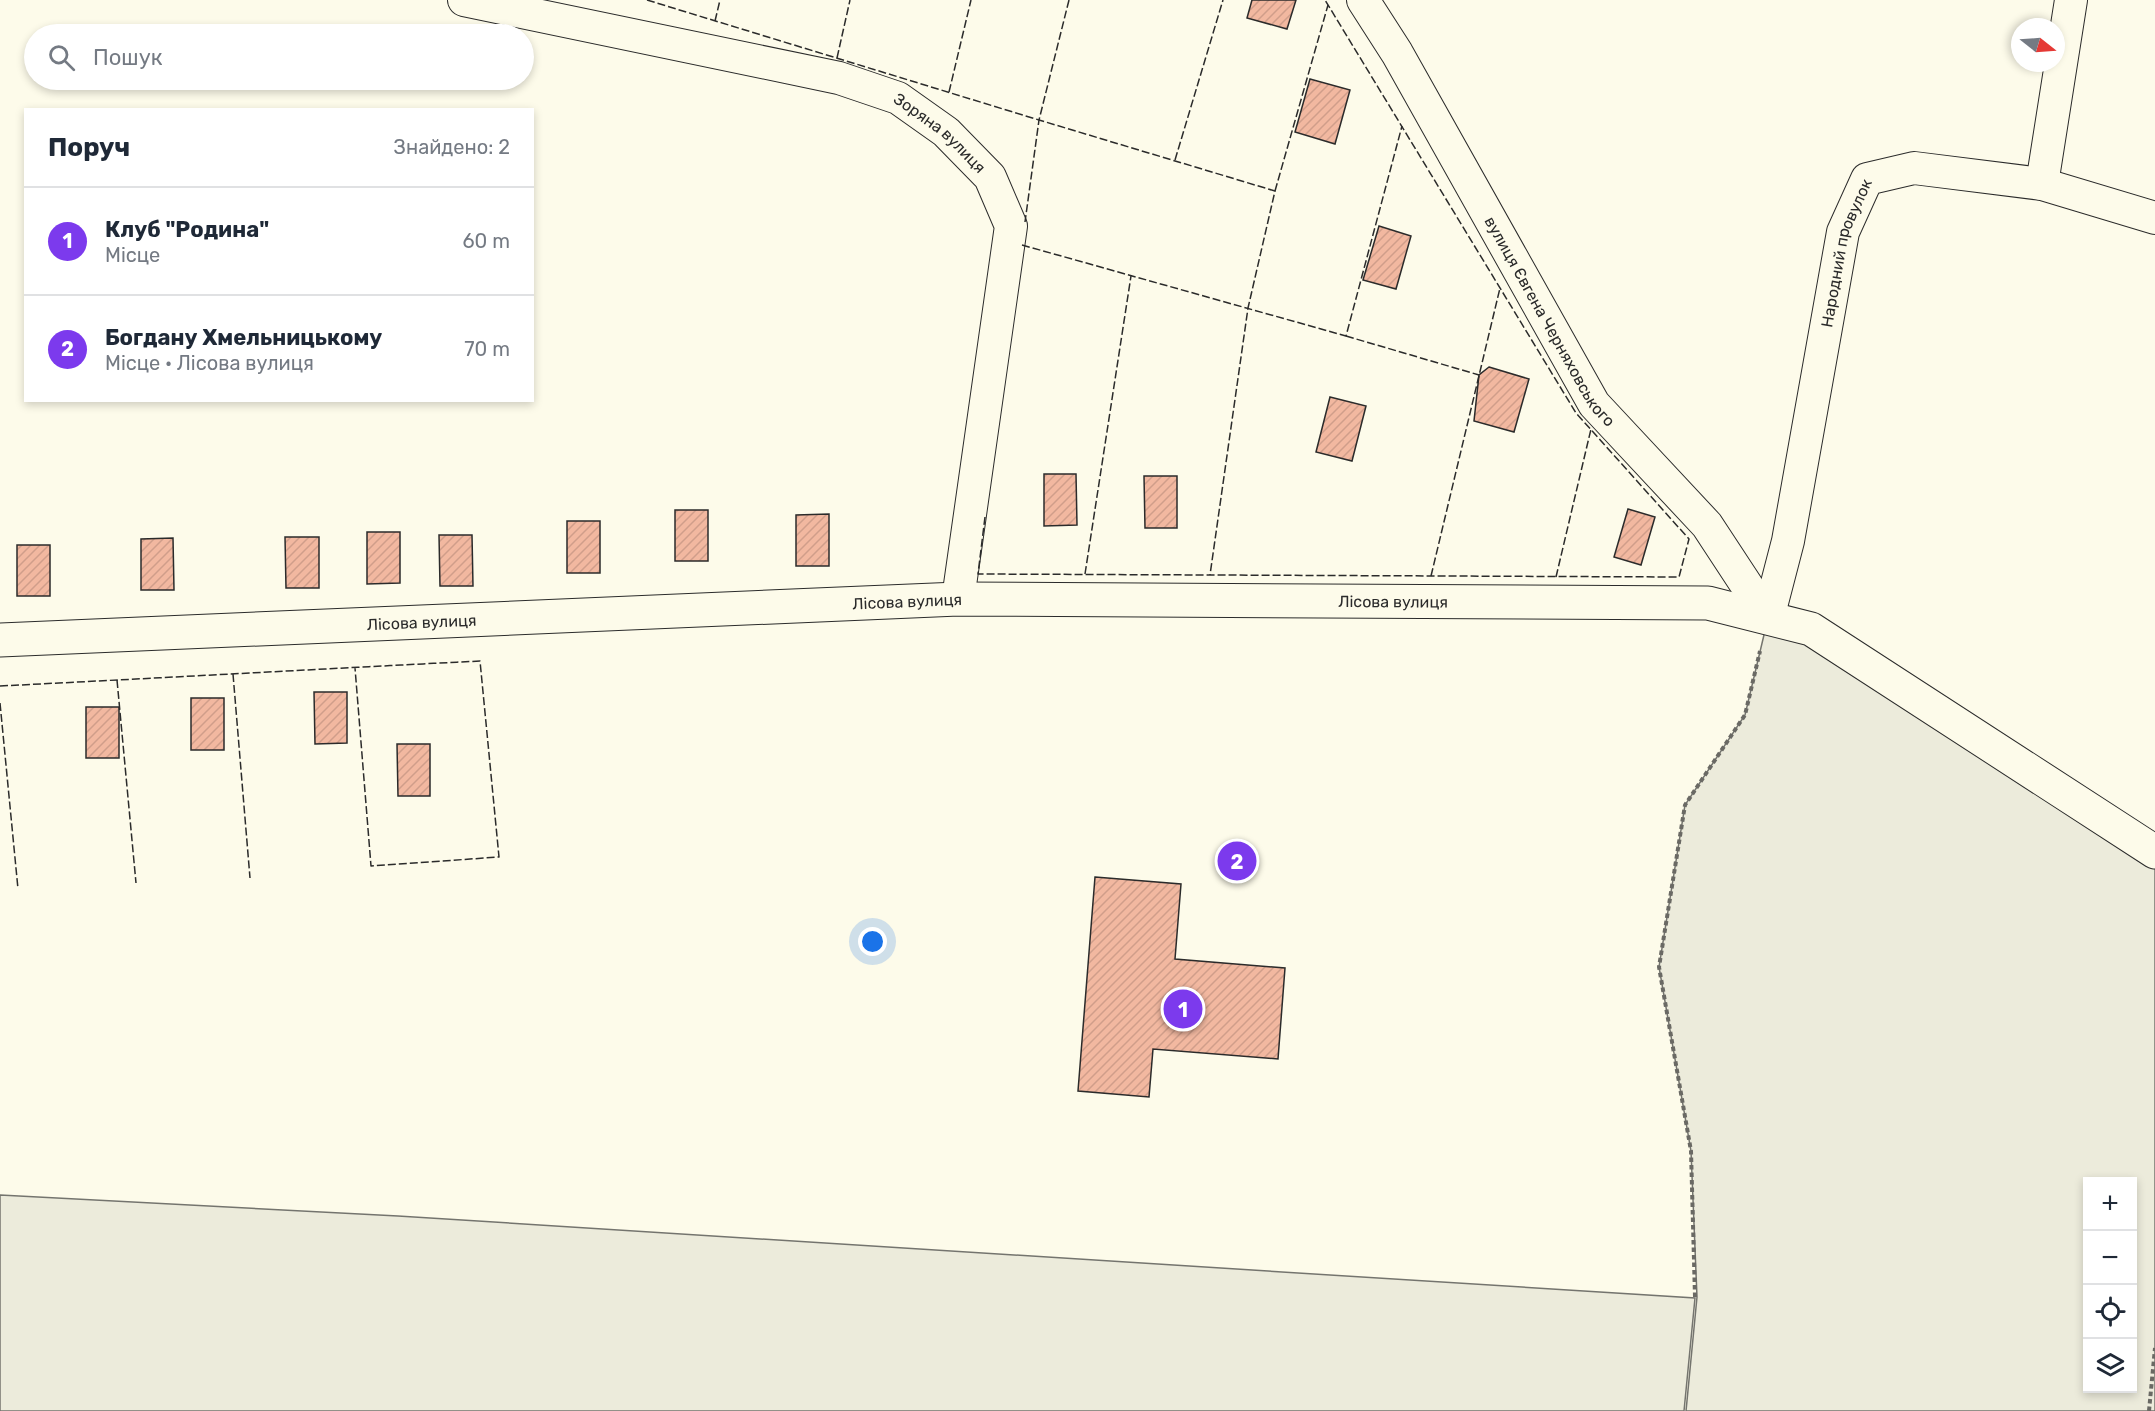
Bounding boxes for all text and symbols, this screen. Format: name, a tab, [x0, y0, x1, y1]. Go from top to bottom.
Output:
north arrow	[2011, 18, 2065, 72]
search box	[24, 24, 534, 90]
icon: search	[45, 41, 78, 74]
text: Пошук	[93, 44, 163, 71]
street label: Зоряна вулиця	[890, 89, 990, 177]
text: Поруч	[48, 132, 130, 163]
text: Знайдено: 2	[394, 135, 510, 159]
street label: Народний провулок	[1817, 175, 1876, 329]
street label: вулиця Євгена Черняховського	[1481, 213, 1619, 430]
text: Клуб "Родина"	[105, 216, 269, 243]
text: 1	[63, 229, 72, 253]
text: 60 m	[463, 229, 510, 253]
text: Місце	[105, 243, 160, 267]
text: Богдану Хмельницькому	[105, 324, 382, 351]
text: 2	[61, 337, 74, 361]
text: 70 m	[464, 337, 510, 361]
text: Місце · Лісова вулиця	[105, 351, 314, 375]
street label: Лісова вулиця	[852, 590, 962, 614]
street label: Лісова вулиця	[1338, 592, 1448, 612]
street label: Лісова вулиця	[366, 611, 477, 634]
pin: 2	[1218, 838, 1256, 884]
your location	[858, 927, 887, 956]
pin: 1	[1164, 986, 1202, 1032]
map controls	[2083, 1177, 2137, 1393]
button: +	[2083, 1177, 2137, 1231]
button: −	[2083, 1231, 2137, 1285]
button: locate	[2083, 1285, 2137, 1339]
button: layers	[2083, 1339, 2137, 1393]

